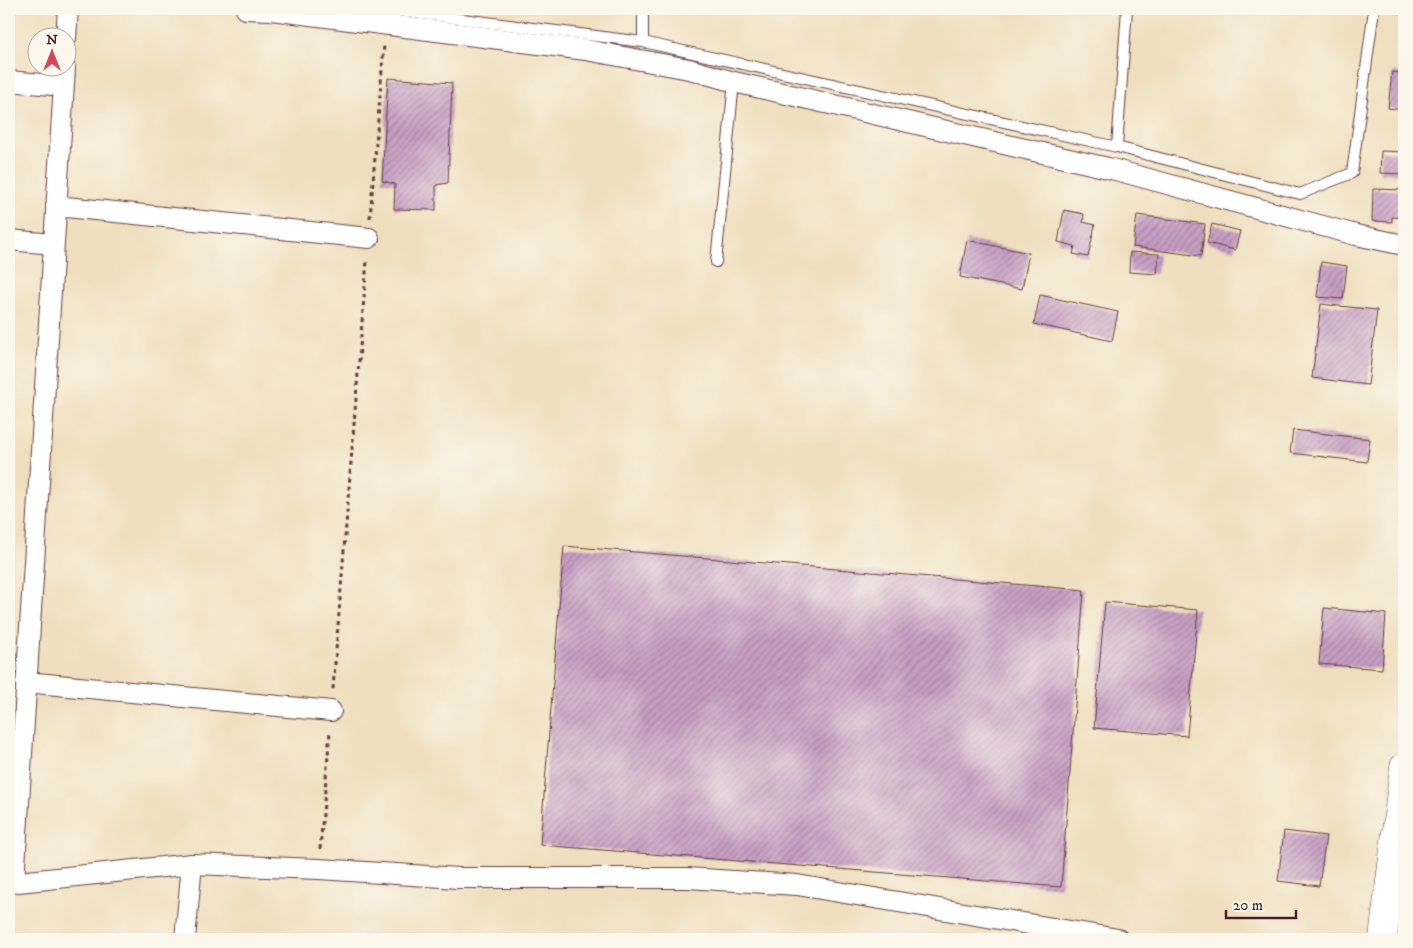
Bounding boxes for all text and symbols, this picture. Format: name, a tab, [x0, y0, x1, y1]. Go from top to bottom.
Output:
north arrow	[28, 28, 78, 78]
text: N	[46, 31, 58, 49]
scale bar	[1226, 888, 1296, 920]
text: 20 m	[1233, 896, 1263, 915]

